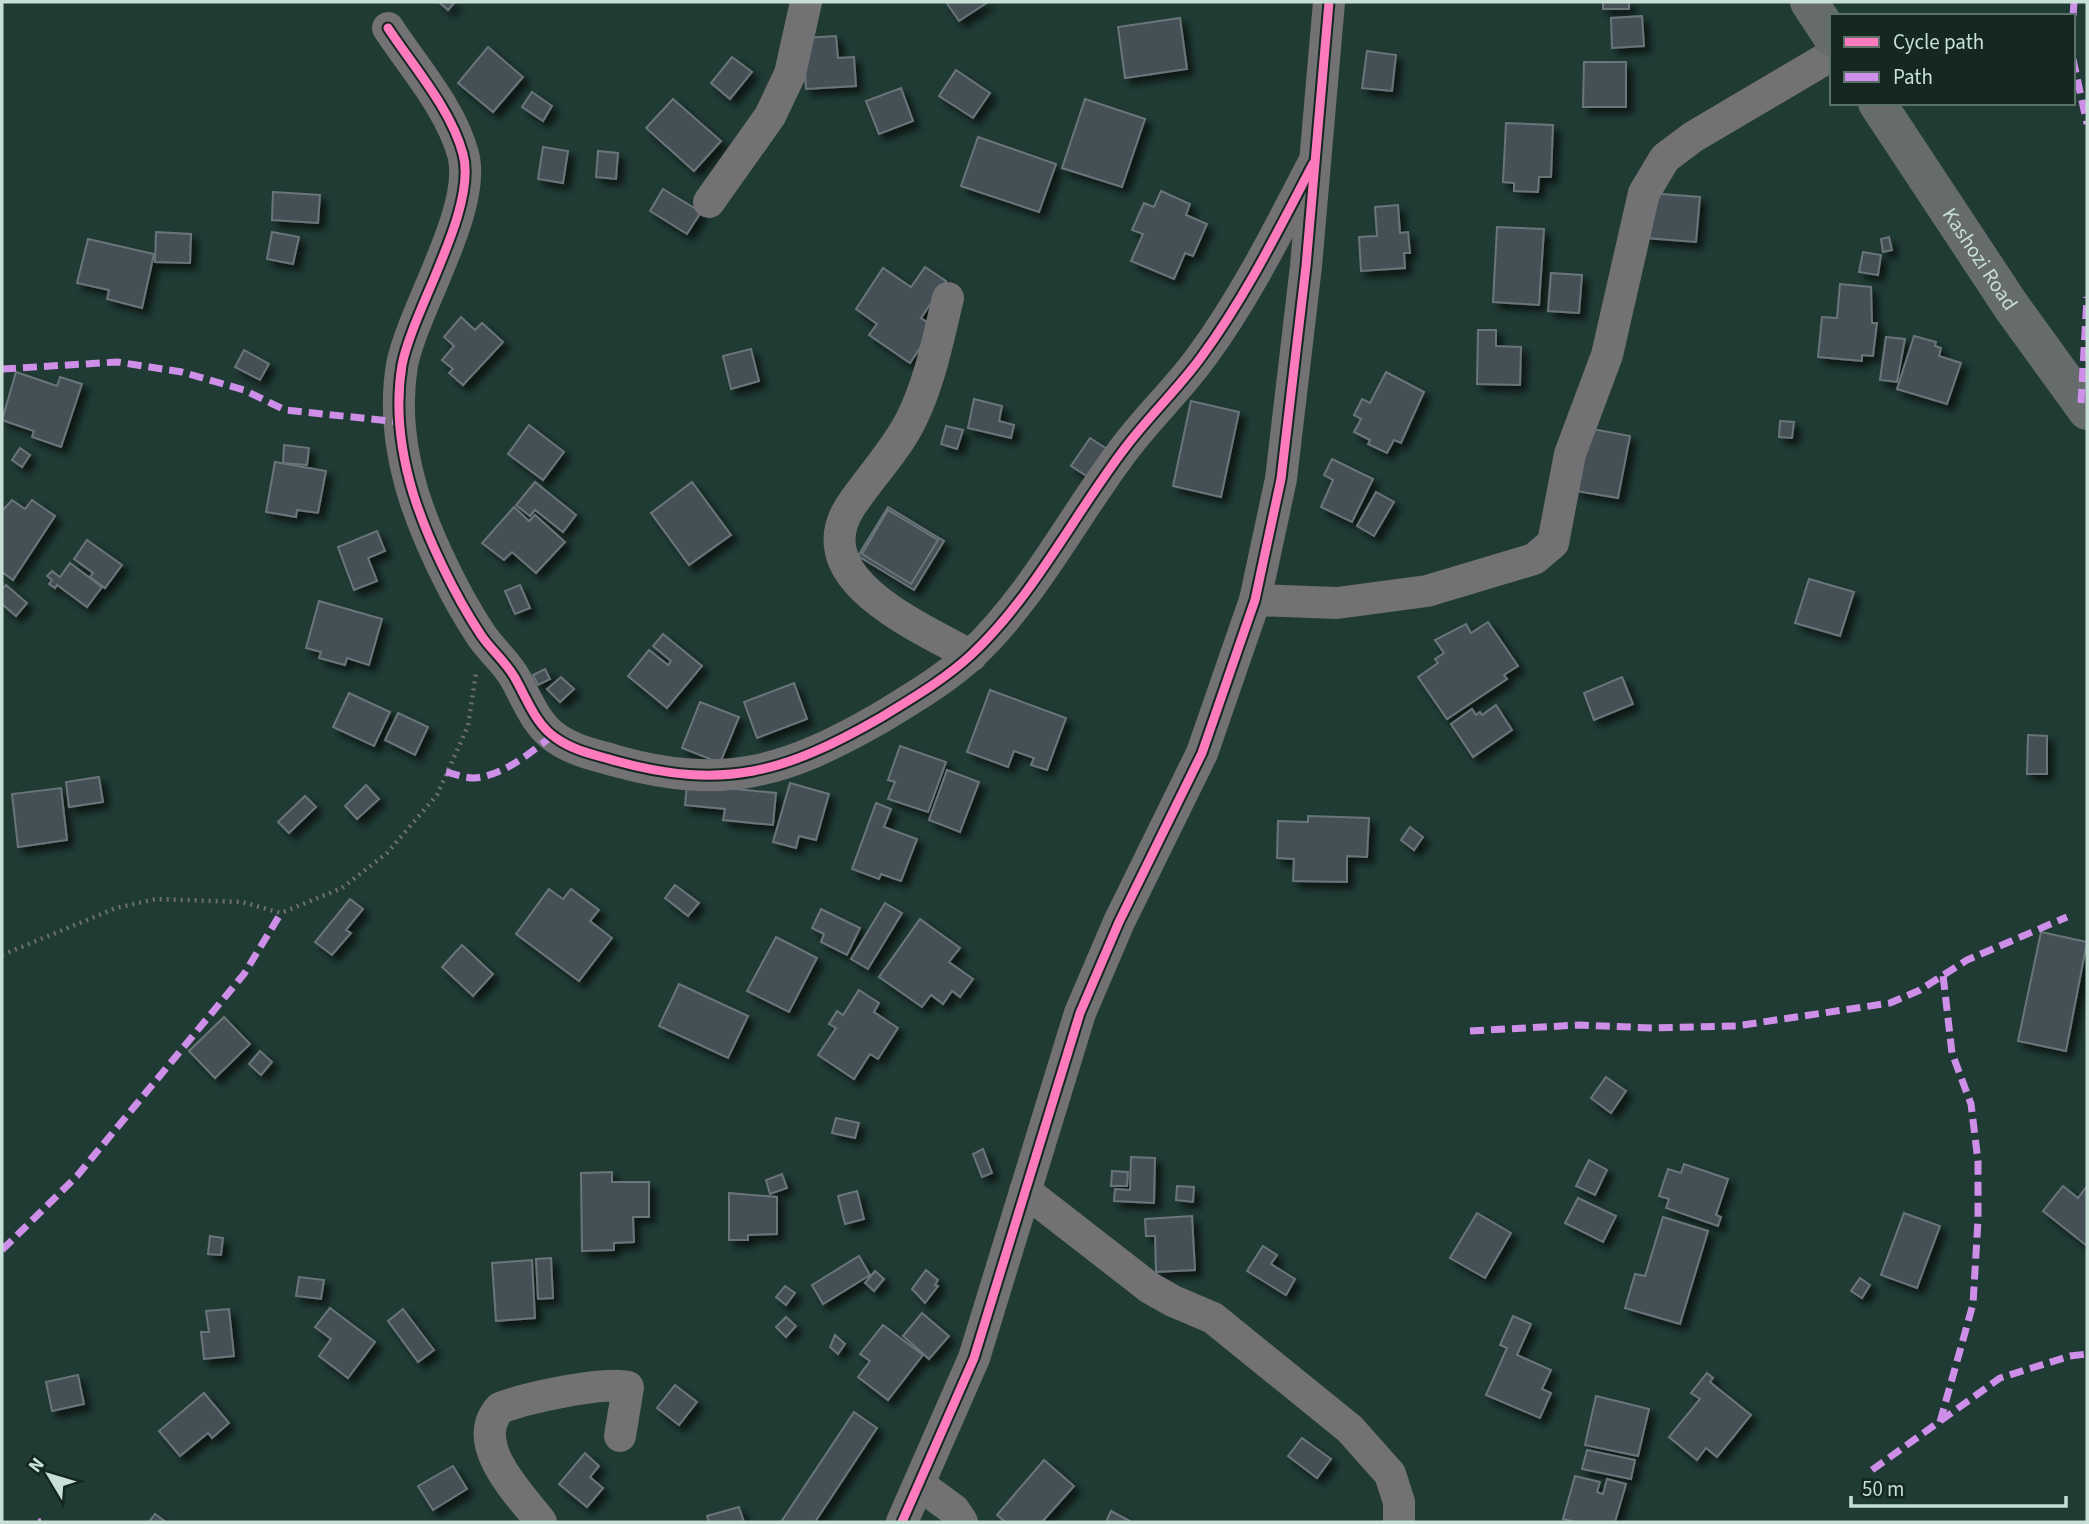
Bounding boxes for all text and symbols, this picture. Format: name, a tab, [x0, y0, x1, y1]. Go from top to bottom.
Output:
legend	[1830, 14, 2075, 105]
text: Cycle path	[1893, 27, 1984, 57]
text: Path	[1893, 62, 1933, 92]
street label: Kashozi Road	[1935, 202, 2025, 316]
north arrow	[14, 1440, 84, 1510]
text: N	[22, 1452, 51, 1479]
scale bar	[1851, 1464, 2066, 1508]
text: 50 m	[1862, 1474, 1904, 1504]

